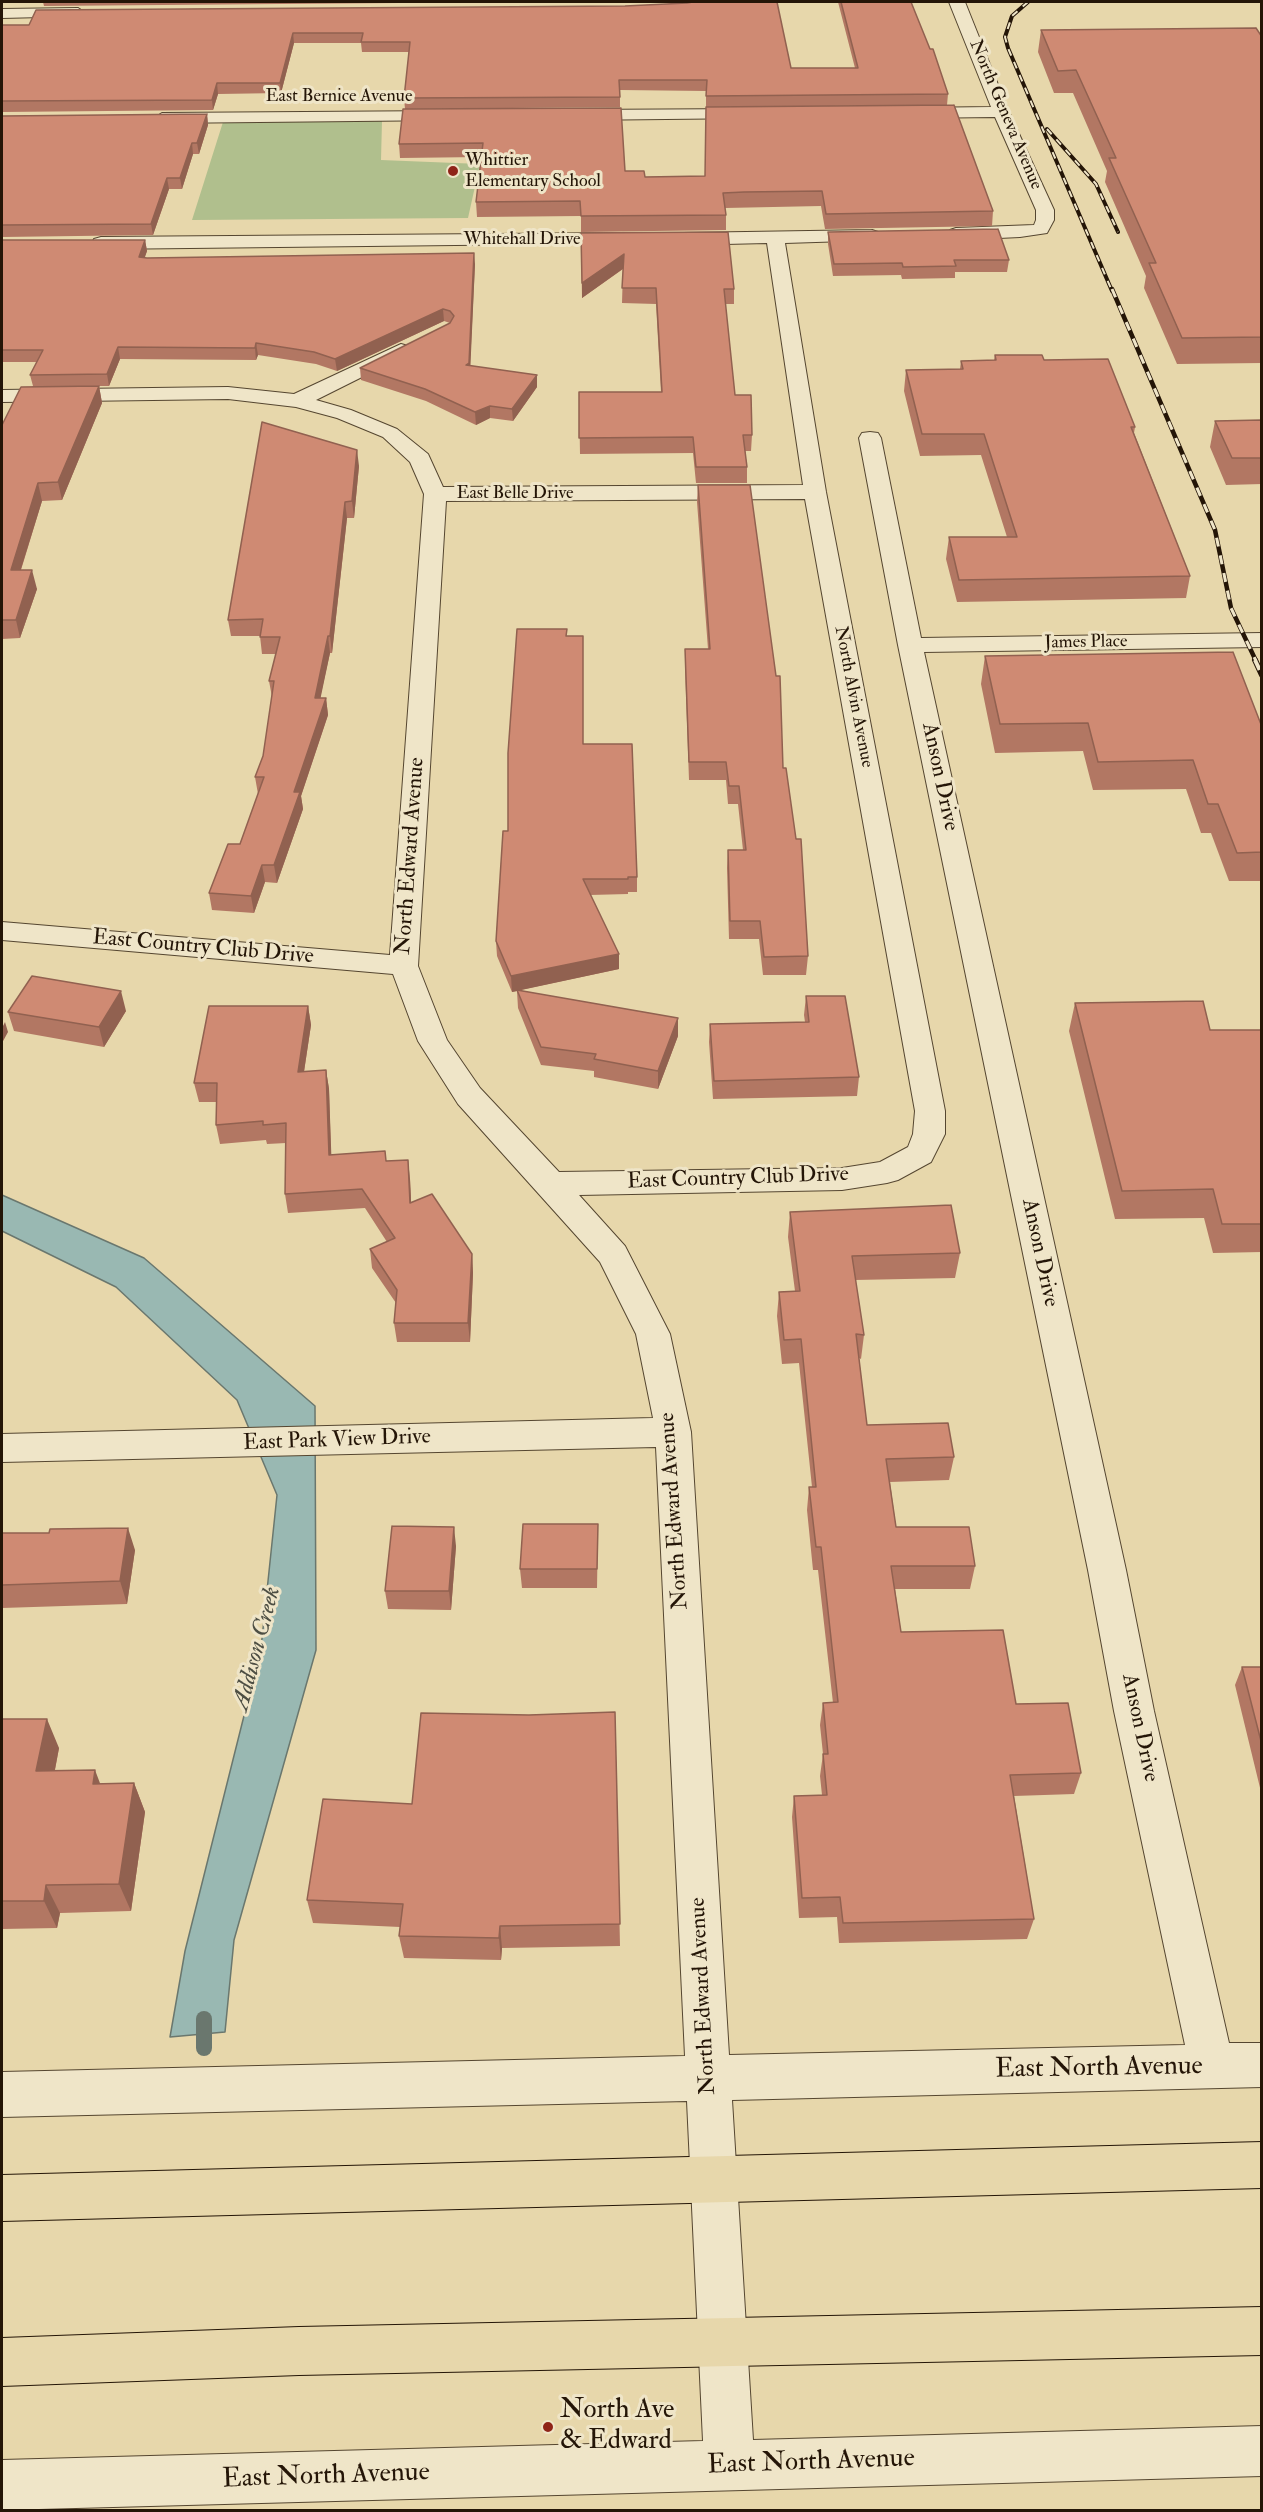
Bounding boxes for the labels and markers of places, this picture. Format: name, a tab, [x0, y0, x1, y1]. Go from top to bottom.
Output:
place label: Whittier Elementary School	[465, 150, 601, 192]
marker: Whittier Elementary School	[446, 164, 460, 178]
place label: North Ave & Edward	[560, 2395, 674, 2458]
marker: North Ave & Edward	[541, 2420, 555, 2434]

